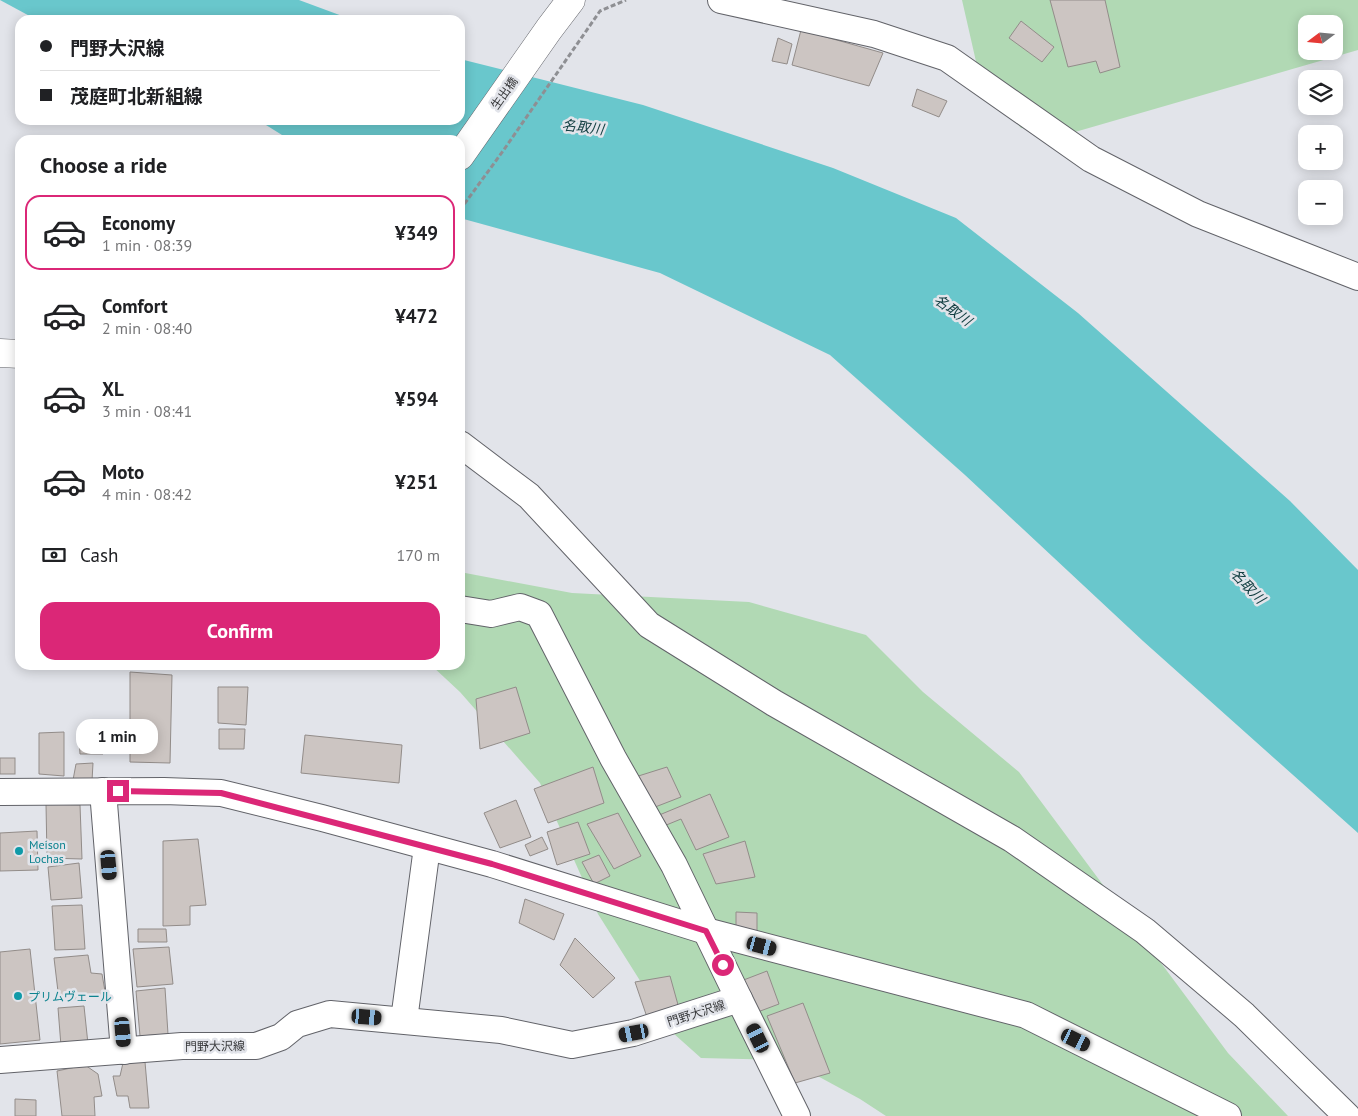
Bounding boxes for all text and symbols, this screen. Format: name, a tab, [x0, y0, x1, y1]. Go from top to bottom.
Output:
north arrow	[1298, 15, 1342, 60]
map controls	[1298, 15, 1343, 225]
text: 門野大沢線	[70, 36, 165, 60]
button: layers	[1298, 70, 1343, 115]
street label: 生出橋	[488, 74, 520, 112]
text: 茂庭町北新組線	[70, 84, 203, 108]
water label: 名取川	[561, 116, 607, 139]
button: +	[1298, 125, 1343, 170]
text: Choose a ride	[40, 151, 167, 179]
button: −	[1298, 180, 1343, 225]
icon: car	[42, 210, 87, 255]
text: Economy	[102, 211, 175, 235]
text: ¥349	[395, 221, 438, 245]
text: 1 min · 08:39	[102, 235, 192, 255]
water label: 名取川	[931, 290, 977, 331]
icon: car	[42, 293, 87, 338]
text: Comfort	[102, 294, 168, 318]
text: ¥472	[395, 304, 438, 328]
text: 2 min · 08:40	[102, 318, 192, 338]
icon: car	[42, 376, 87, 421]
text: XL	[102, 377, 124, 401]
text: ¥594	[395, 387, 438, 411]
text: 3 min · 08:41	[102, 401, 192, 421]
icon: car	[42, 459, 87, 504]
text: Moto	[102, 460, 144, 484]
text: ¥251	[395, 470, 438, 494]
text: 4 min · 08:42	[102, 484, 192, 504]
icon: cash	[40, 541, 68, 569]
text: Cash	[80, 543, 118, 567]
text: 170 m	[397, 545, 440, 565]
water label: 名取川	[1227, 565, 1270, 609]
button: Confirm	[40, 602, 440, 660]
callout: 1 min	[77, 718, 159, 754]
text: 1 min	[97, 726, 137, 746]
route end	[107, 780, 129, 802]
place label: Meison Lochas	[29, 837, 66, 866]
marker: Meison Lochas	[13, 845, 25, 857]
car	[100, 849, 117, 881]
car	[745, 935, 778, 957]
route start	[712, 954, 734, 976]
place label: プリムヴェール	[28, 989, 112, 1004]
marker: プリムヴェール	[12, 990, 24, 1002]
street label: 門野大沢線	[665, 997, 727, 1029]
car	[351, 1008, 382, 1026]
car	[114, 1016, 131, 1048]
car	[744, 1021, 771, 1055]
car	[617, 1023, 650, 1043]
car	[1059, 1027, 1092, 1053]
street label: 門野大沢線	[185, 1038, 245, 1054]

